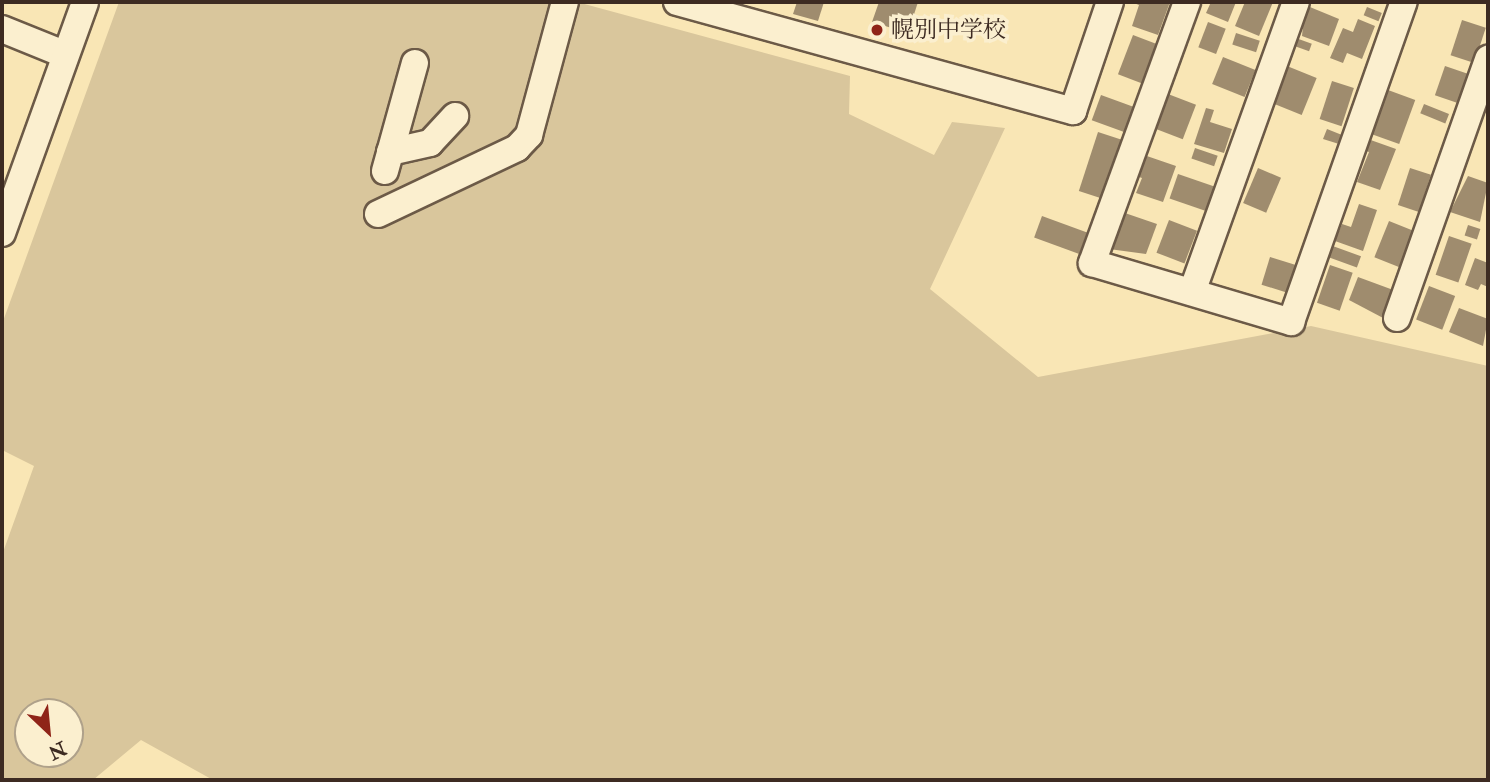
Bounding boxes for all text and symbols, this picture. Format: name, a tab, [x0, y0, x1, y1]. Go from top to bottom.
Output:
place label: 幌別中学校	[891, 16, 1006, 44]
marker: 幌別中学校	[869, 22, 885, 38]
north arrow	[14, 698, 84, 768]
text: N	[44, 736, 70, 765]

